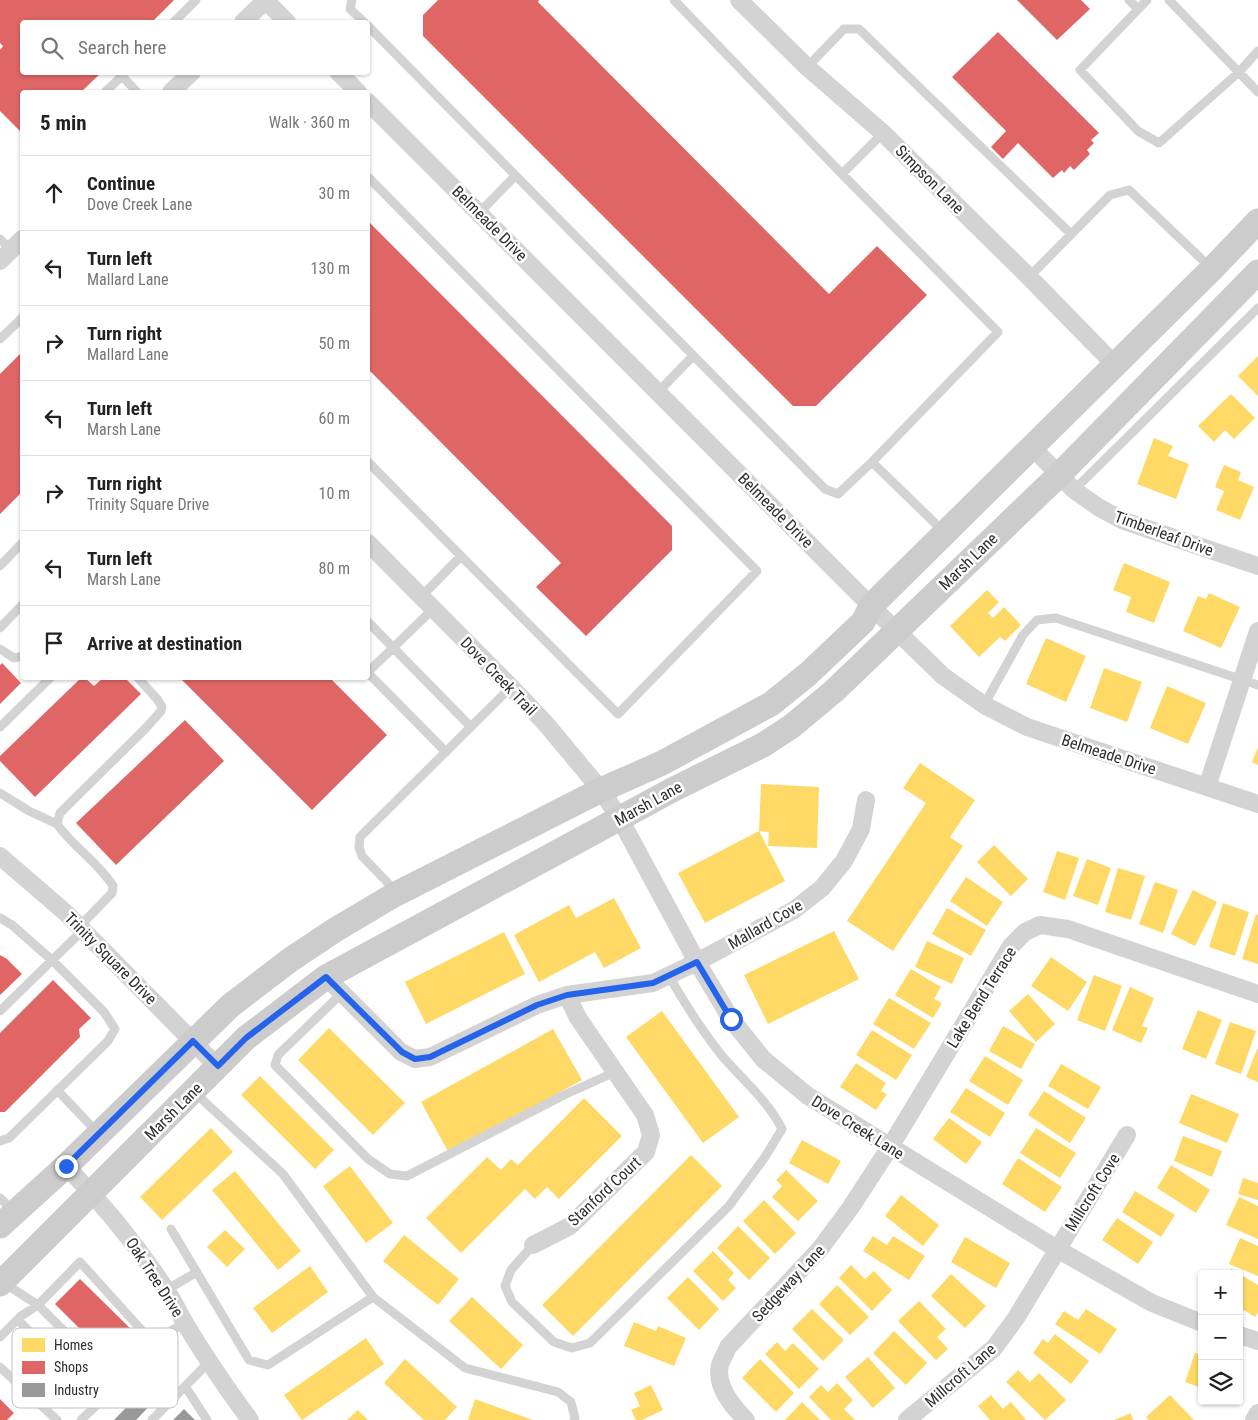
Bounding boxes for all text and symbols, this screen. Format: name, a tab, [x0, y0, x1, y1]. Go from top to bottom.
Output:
search box	[20, 20, 370, 75]
icon: search	[38, 34, 66, 62]
text: Search here	[78, 36, 166, 59]
text: 5 min	[40, 111, 87, 135]
text: Walk · 360 m	[269, 113, 350, 132]
street label: Simpson Lane	[891, 141, 968, 218]
text: Continue	[87, 172, 155, 195]
icon: ahead	[40, 179, 68, 207]
street label: Belmeade Drive	[448, 182, 531, 265]
text: 30 m	[318, 184, 350, 203]
text: Dove Creek Lane	[87, 195, 192, 214]
text: Turn left	[87, 247, 152, 270]
icon: left	[40, 254, 68, 282]
text: 130 m	[311, 259, 350, 278]
text: Mallard Lane	[87, 270, 169, 289]
text: Turn right	[87, 322, 162, 345]
icon: right	[40, 329, 68, 357]
text: 50 m	[318, 334, 350, 353]
text: Mallard Lane	[87, 345, 169, 364]
text: Turn left	[87, 397, 152, 420]
icon: left	[40, 404, 68, 432]
text: 60 m	[318, 409, 350, 428]
text: Marsh Lane	[87, 420, 161, 439]
street label: Belmeade Drive	[734, 469, 817, 552]
text: Turn right	[87, 472, 162, 495]
icon: right	[40, 479, 68, 507]
text: 10 m	[318, 484, 350, 503]
text: Trinity Square Drive	[87, 495, 209, 514]
street label: Timberleaf Drive	[1112, 507, 1216, 560]
street label: Marsh Lane	[935, 529, 1002, 594]
text: Turn left	[87, 547, 152, 570]
icon: left	[40, 554, 68, 582]
text: 80 m	[318, 559, 350, 578]
text: Marsh Lane	[87, 570, 161, 589]
icon: arrive	[40, 629, 68, 657]
text: Arrive at destination	[87, 632, 242, 655]
street label: Dove Creek Trail	[457, 633, 541, 720]
street label: Belmeade Drive	[1059, 730, 1158, 779]
street label: Marsh Lane	[611, 777, 685, 830]
street label: Mallard Cove	[725, 896, 806, 953]
street label: Trinity Square Drive	[61, 908, 161, 1008]
street label: Lake Bend Terrace	[943, 943, 1020, 1051]
route start	[720, 1008, 743, 1031]
street label: Marsh Lane	[141, 1079, 206, 1144]
street label: Dove Creek Lane	[808, 1092, 907, 1163]
street label: Millcroft Cove	[1061, 1150, 1124, 1235]
street label: Stanford Court	[564, 1153, 645, 1230]
route end	[55, 1155, 78, 1178]
street label: Oak Tree Drive	[122, 1234, 187, 1321]
street label: Sedgeway Lane	[748, 1241, 829, 1326]
map controls	[1198, 1270, 1243, 1405]
button: +	[1198, 1270, 1243, 1315]
button: −	[1198, 1315, 1243, 1360]
legend	[12, 1328, 178, 1408]
text: Homes	[54, 1337, 93, 1353]
street label: Millcroft Lane	[921, 1340, 999, 1411]
text: Shops	[54, 1359, 88, 1375]
button: layers	[1198, 1360, 1243, 1405]
text: Industry	[54, 1382, 99, 1398]

